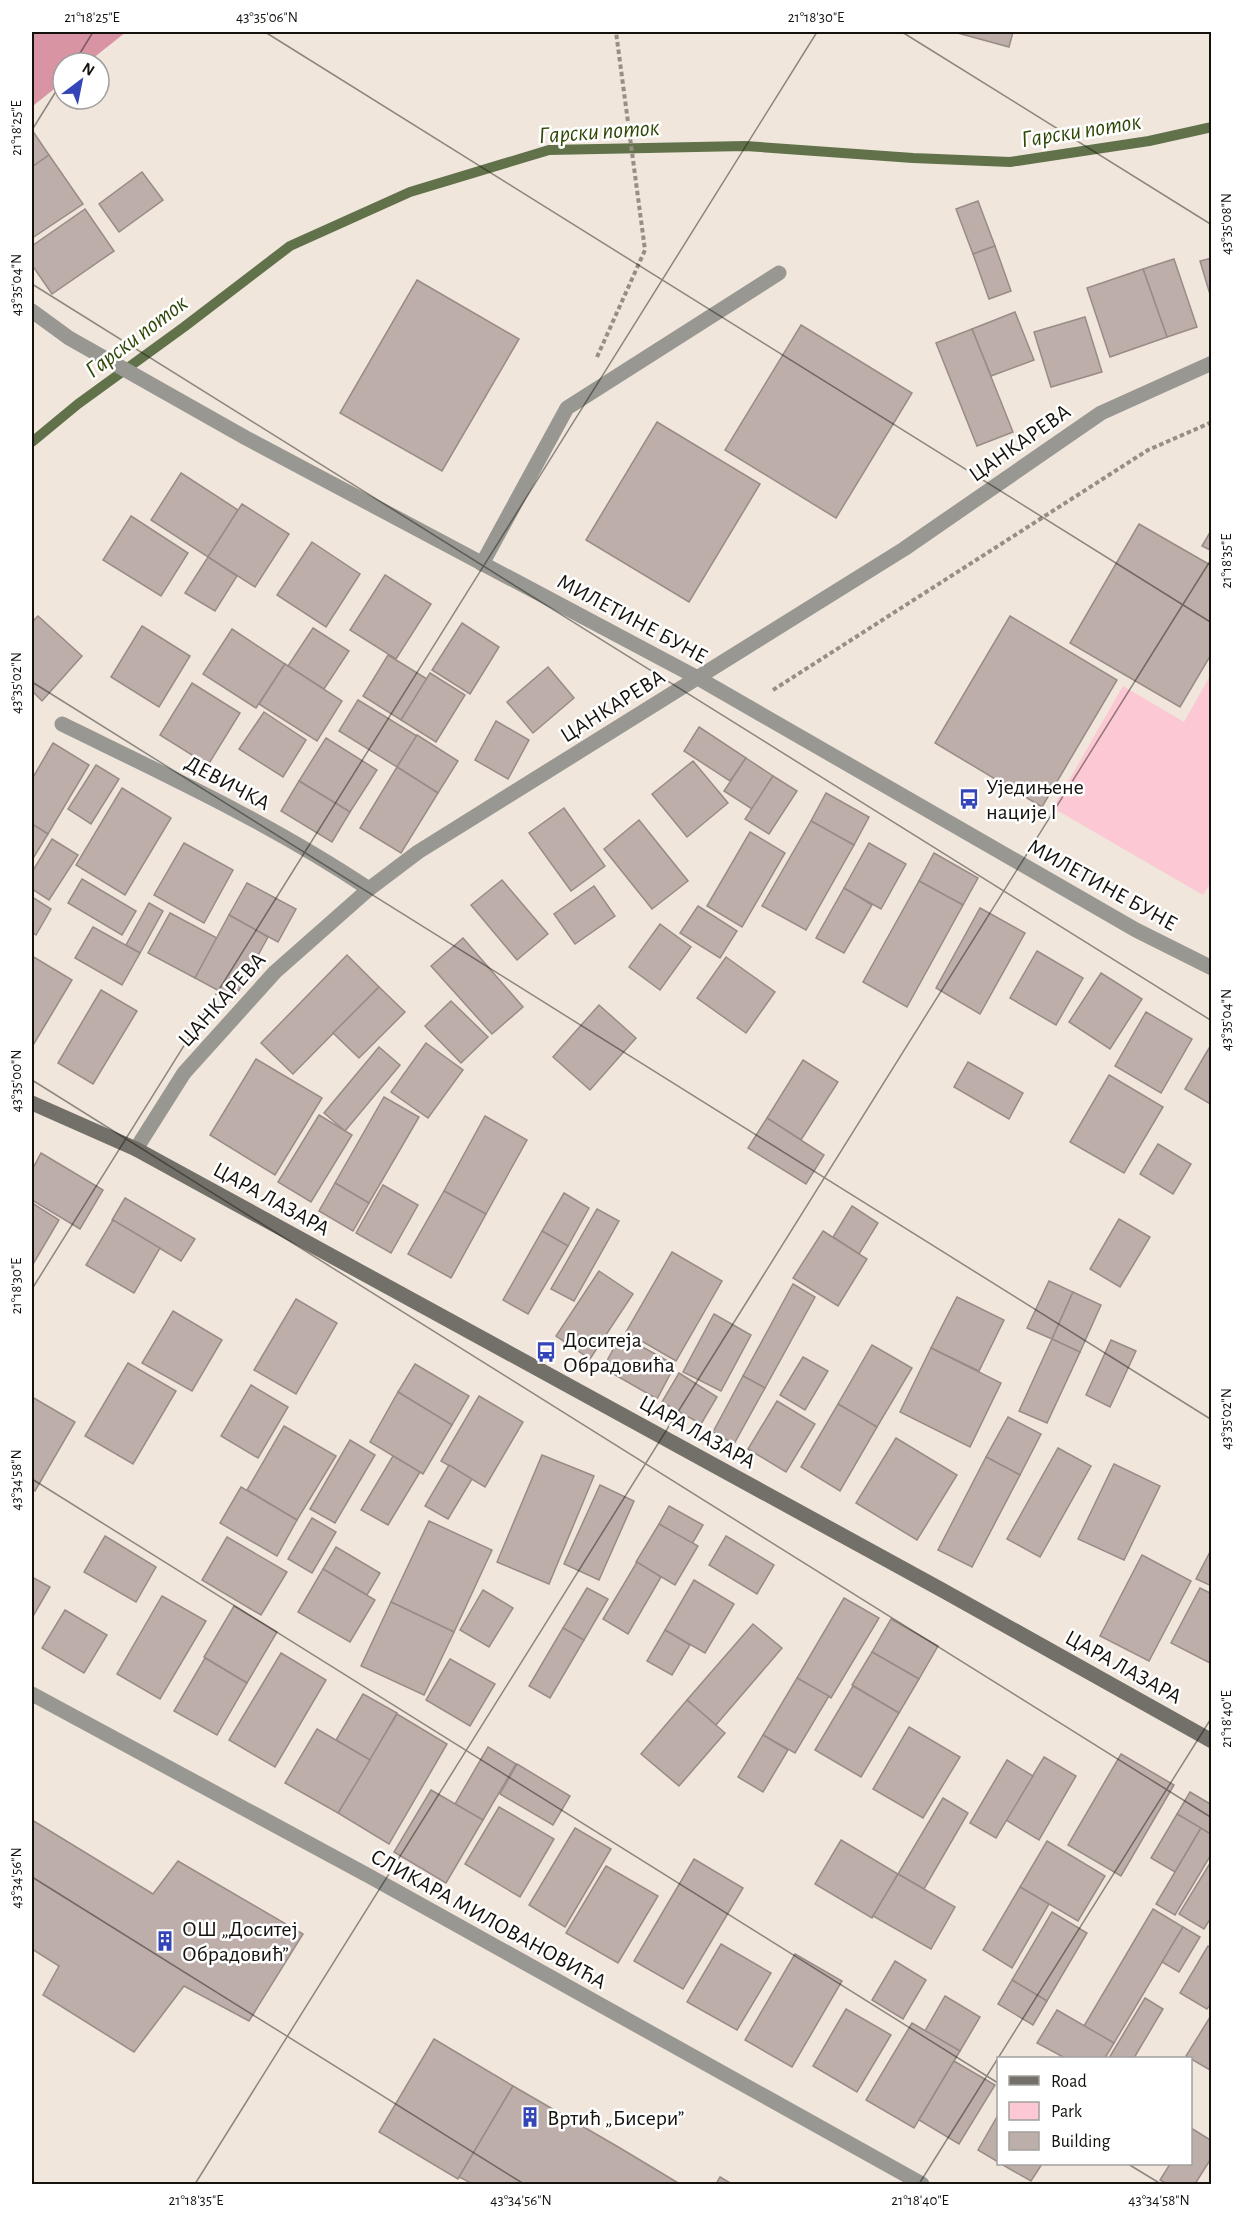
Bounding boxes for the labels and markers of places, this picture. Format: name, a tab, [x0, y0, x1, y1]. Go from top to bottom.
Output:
place label: Уједињене нације I	[986, 776, 1084, 823]
bus stop icon: Уједињене нације I	[957, 787, 981, 811]
place label: Доситеја Обрадовића	[563, 1329, 675, 1376]
bus stop icon: Доситеја Обрадовића	[534, 1340, 558, 1364]
place label: ОШ „Доситеј Обрадовић”	[182, 1918, 298, 1965]
building icon: ОШ „Доситеј Обрадовић”	[153, 1929, 177, 1953]
building icon: Вртић „Бисери”	[518, 2105, 542, 2129]
place label: Вртић „Бисери”	[547, 2107, 684, 2129]

